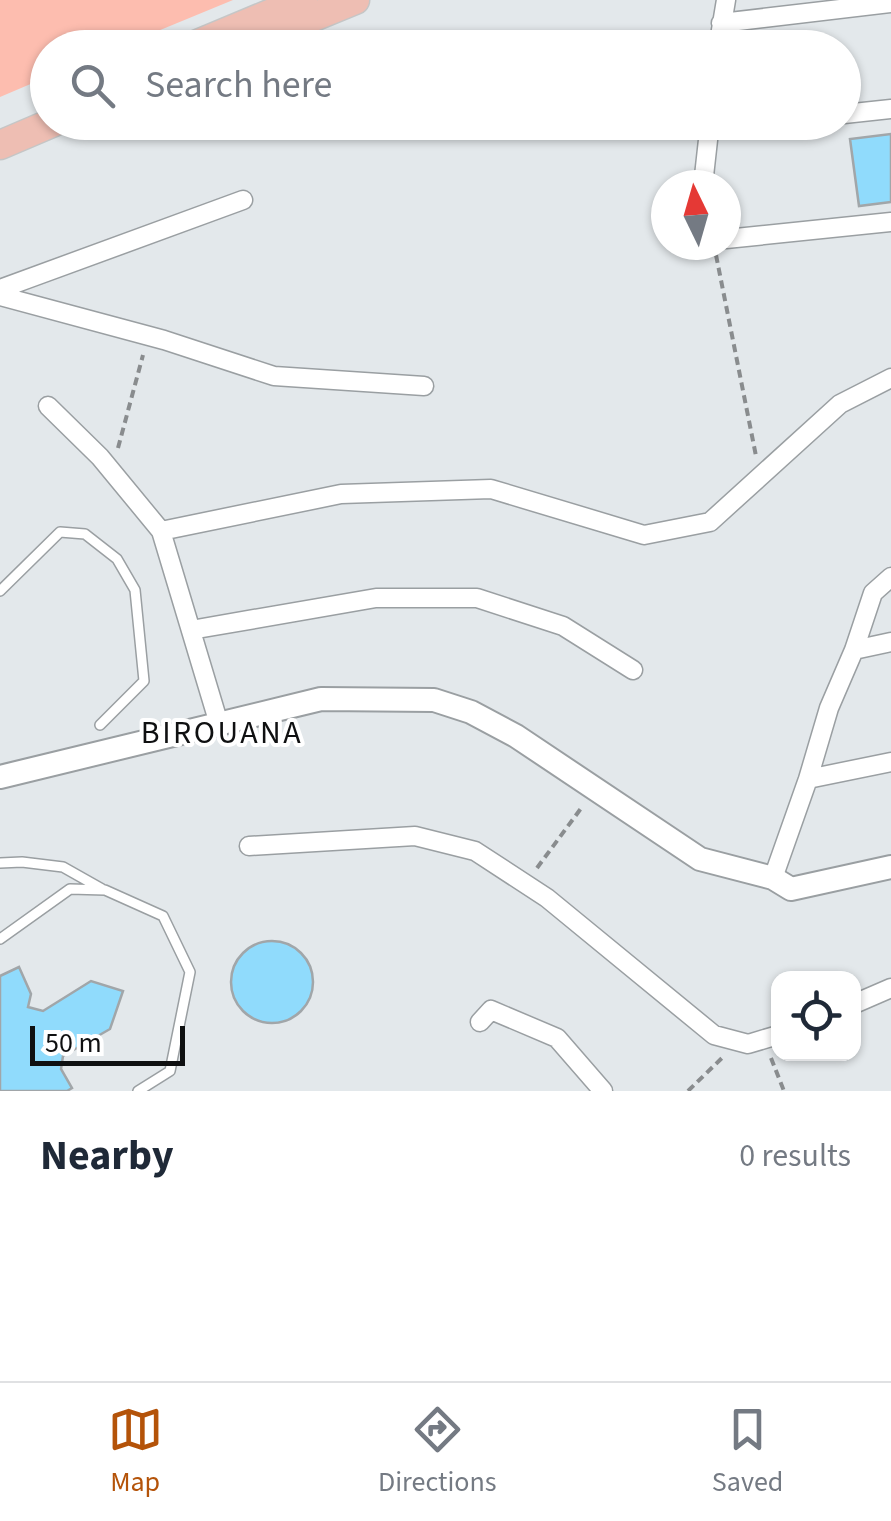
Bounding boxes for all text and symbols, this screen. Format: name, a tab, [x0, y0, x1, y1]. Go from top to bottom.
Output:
search box	[30, 30, 861, 140]
icon: search	[65, 58, 120, 113]
text: Search here	[145, 58, 332, 112]
north arrow	[651, 170, 741, 260]
district label: BIROUANA	[141, 710, 303, 756]
map controls	[771, 971, 861, 1061]
button: locate	[771, 971, 861, 1061]
scale bar	[30, 1021, 185, 1066]
text: 50 m	[45, 1023, 102, 1063]
text: Nearby	[40, 1126, 174, 1186]
text: 0 results	[739, 1133, 851, 1179]
tab: Map	[108, 1402, 163, 1502]
tab: Directions	[378, 1402, 497, 1502]
tab: Saved	[712, 1402, 783, 1502]

